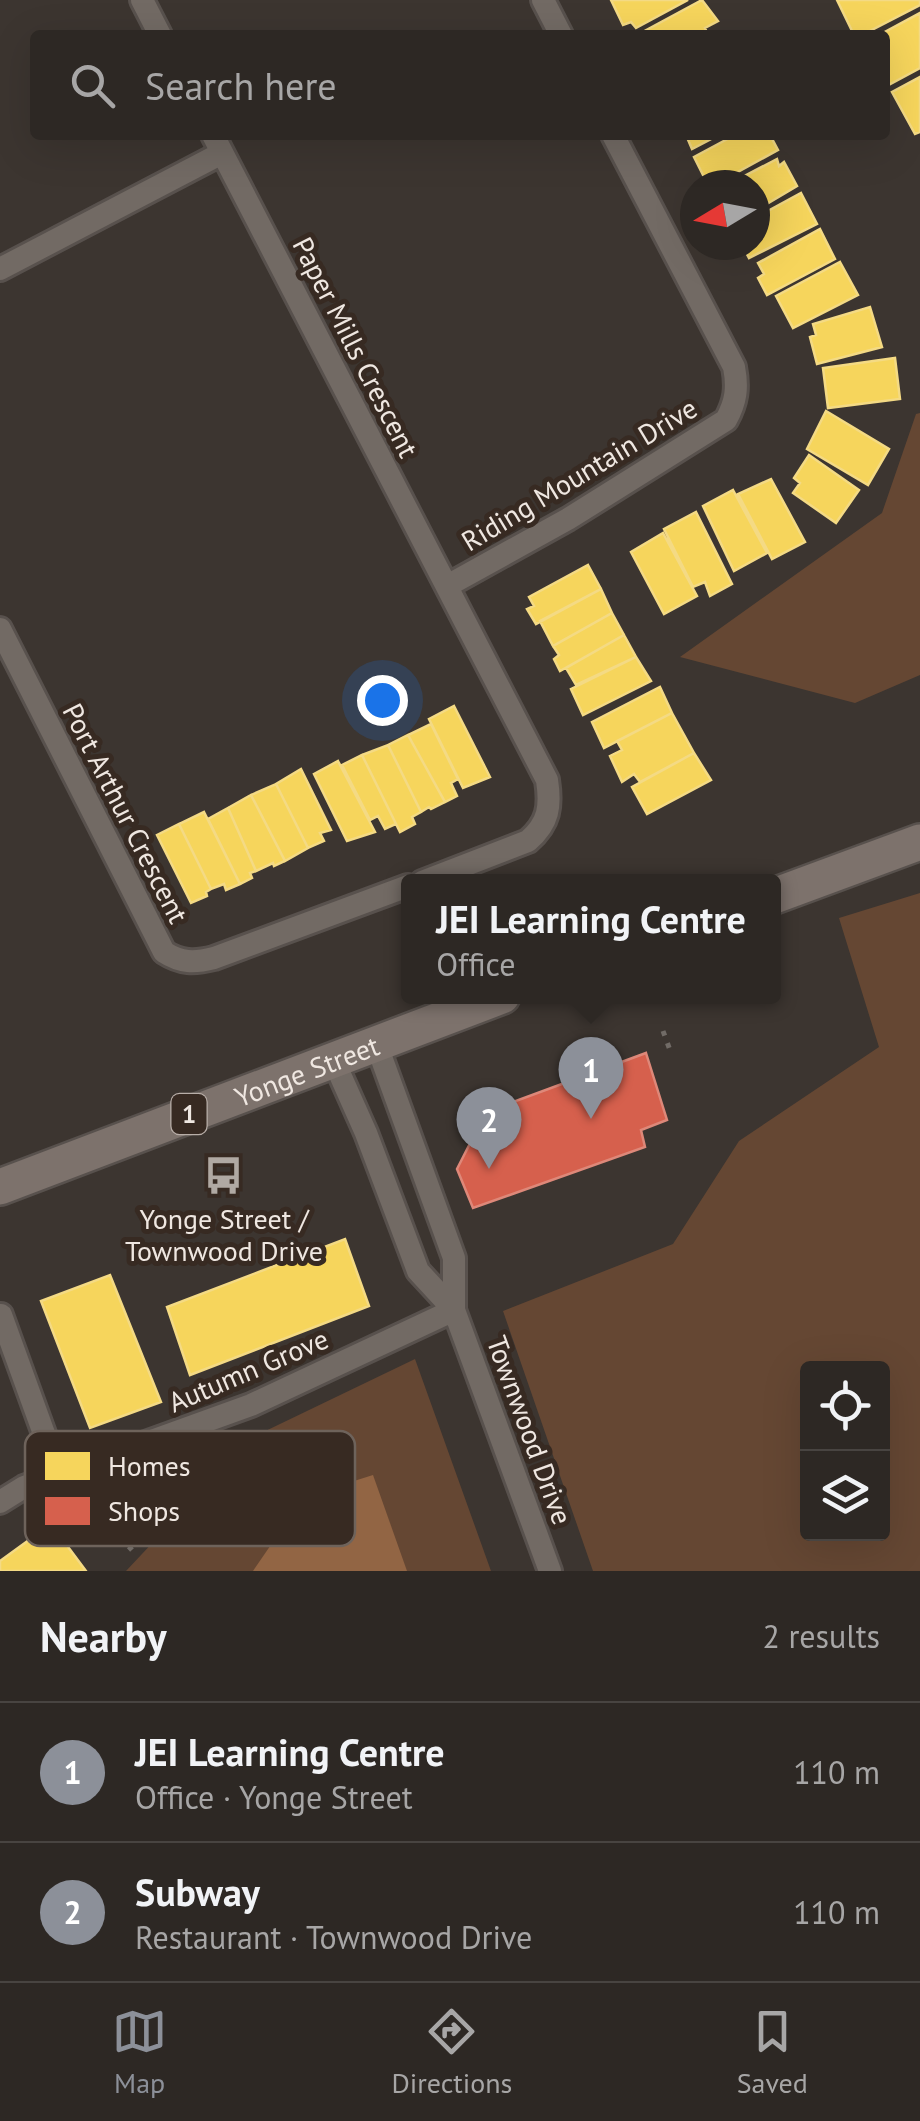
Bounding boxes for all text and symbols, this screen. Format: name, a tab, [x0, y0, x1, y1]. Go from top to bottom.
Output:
search box	[30, 30, 890, 140]
icon: search	[65, 58, 120, 113]
text: Search here	[145, 61, 337, 110]
north arrow	[680, 170, 770, 260]
street label: Paper Mills Crescent	[285, 231, 428, 464]
street label: Riding Mountain Drive	[454, 389, 704, 559]
your location	[357, 675, 408, 726]
street label: Port Arthur Crescent	[55, 697, 198, 930]
popup	[401, 874, 781, 1004]
text: JEI Learning Centre	[436, 894, 746, 943]
text: Office	[436, 943, 516, 985]
street label: Yonge Street	[229, 1026, 385, 1115]
pin: 1	[558, 1036, 624, 1119]
pin: 2	[456, 1086, 522, 1169]
road number: 1	[172, 1094, 206, 1134]
bus stop icon: Yonge Street / Townwood Drive	[203, 1155, 245, 1197]
place label: Yonge Street / Townwood Drive	[125, 1200, 323, 1269]
street label: Autumn Grove	[162, 1320, 334, 1420]
street label: Townwood Drive	[479, 1331, 581, 1529]
map controls	[800, 1361, 890, 1541]
button: locate	[800, 1361, 890, 1451]
legend	[25, 1431, 355, 1546]
text: Homes	[108, 1447, 191, 1484]
button: layers	[800, 1451, 890, 1541]
text: Shops	[108, 1492, 180, 1529]
text: Nearby	[40, 1609, 167, 1664]
text: 2 results	[762, 1615, 880, 1657]
text: JEI Learning Centre	[135, 1727, 445, 1776]
text: 1	[63, 1751, 82, 1793]
text: 110 m	[793, 1751, 880, 1793]
text: Office · Yonge Street	[135, 1776, 413, 1818]
text: Subway	[135, 1867, 260, 1916]
text: 2	[63, 1891, 82, 1933]
text: 110 m	[793, 1891, 880, 1933]
text: Restaurant · Townwood Drive	[135, 1916, 532, 1958]
tab: Map	[112, 2004, 167, 2101]
tab: Directions	[391, 2004, 512, 2101]
tab: Saved	[737, 2004, 808, 2101]

